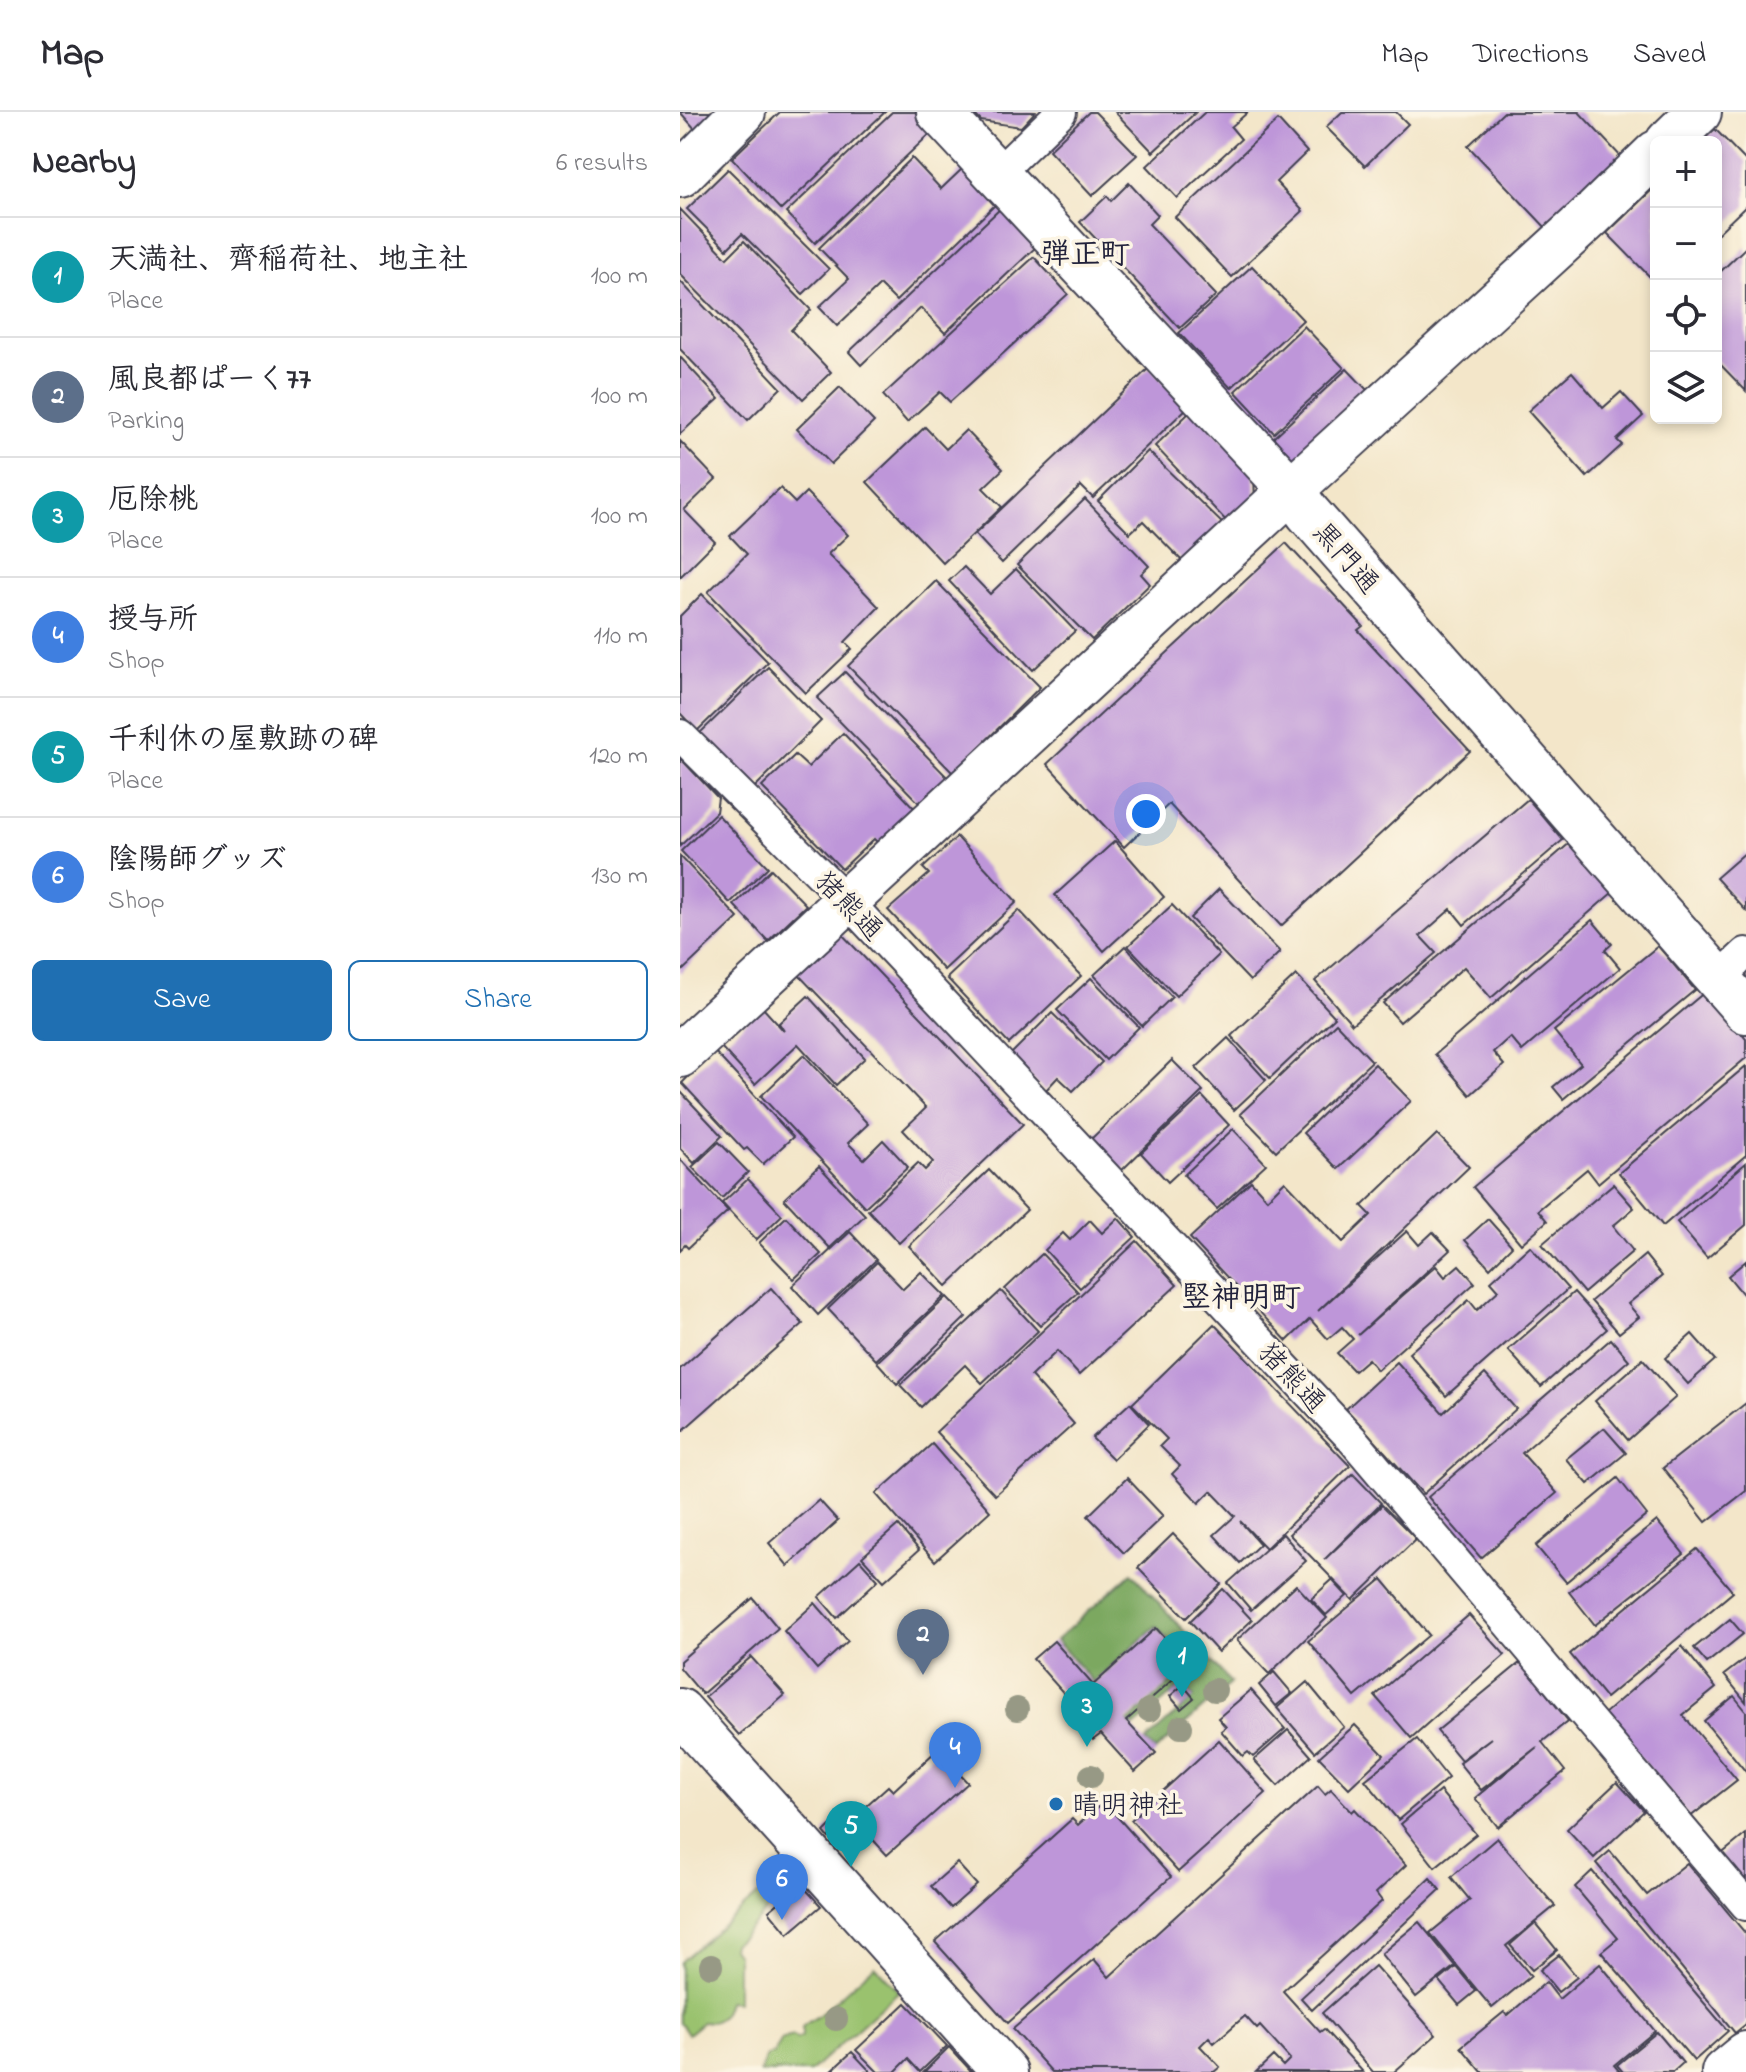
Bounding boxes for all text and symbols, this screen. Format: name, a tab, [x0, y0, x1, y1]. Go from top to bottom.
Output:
text: Map	[40, 27, 104, 83]
text: Map	[1381, 35, 1429, 76]
text: Directions	[1473, 35, 1589, 76]
text: Saved	[1633, 35, 1706, 76]
map controls	[1650, 136, 1722, 424]
button: +	[1650, 136, 1722, 208]
text: Nearby	[32, 139, 136, 189]
text: 6 results	[556, 145, 648, 183]
button: −	[1650, 208, 1722, 280]
district label: 弾正町	[1040, 234, 1130, 278]
text: 天満社、齊稲荷社、地主社	[108, 239, 468, 283]
text: 1	[54, 258, 62, 296]
text: 100 m	[591, 258, 648, 296]
button: locate	[1650, 280, 1722, 352]
text: Place	[108, 283, 163, 321]
button: layers	[1650, 352, 1722, 424]
text: 風良都ぱーく77	[108, 359, 311, 403]
text: 2	[52, 378, 64, 416]
text: 100 m	[591, 378, 648, 416]
text: Parking	[108, 403, 184, 441]
text: 厄除桃	[108, 479, 198, 523]
text: 3	[53, 498, 63, 536]
text: 100 m	[591, 498, 648, 536]
street label: 黒門通	[1301, 514, 1387, 604]
text: Place	[108, 523, 163, 561]
text: 授与所	[108, 599, 198, 643]
text: 4	[53, 618, 63, 656]
text: 110 m	[594, 618, 648, 656]
text: Shop	[108, 643, 165, 681]
text: 千利休の屋敷跡の碑	[108, 719, 378, 763]
text: 5	[51, 738, 65, 776]
text: 120 m	[589, 738, 648, 776]
text: Place	[108, 763, 163, 801]
your location	[1126, 794, 1166, 834]
text: 陰陽師グッズ	[108, 839, 287, 883]
text: 6	[52, 858, 64, 896]
text: 130 m	[591, 858, 648, 896]
street label: 猪熊通	[804, 863, 891, 952]
text: Shop	[108, 883, 165, 921]
button: Save	[32, 960, 332, 1041]
button: Share	[348, 960, 648, 1041]
district label: 竪神明町	[1181, 1277, 1301, 1321]
street label: 猪熊通	[1247, 1335, 1334, 1424]
pin: 2	[897, 1609, 949, 1675]
pin: 1	[1156, 1631, 1208, 1697]
pin: 3	[1061, 1681, 1113, 1747]
pin: 4	[929, 1722, 981, 1788]
place label: 晴明神社	[1072, 1787, 1184, 1828]
marker: 晴明神社	[1047, 1795, 1065, 1813]
pin: 5	[825, 1801, 877, 1867]
pin: 6	[756, 1854, 808, 1920]

